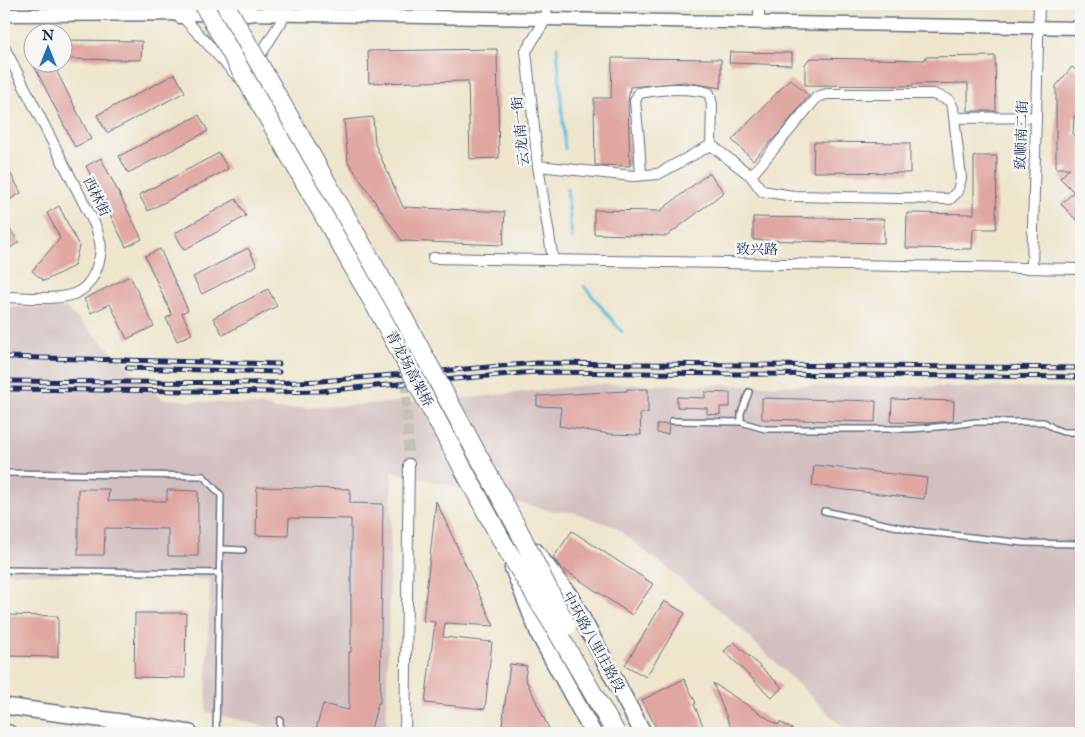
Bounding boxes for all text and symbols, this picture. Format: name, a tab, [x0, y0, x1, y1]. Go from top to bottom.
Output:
north arrow	[22, 22, 72, 72]
text: N	[41, 27, 54, 45]
street label: 云龙南一街	[508, 95, 534, 167]
street label: 致顺南二街	[1012, 100, 1032, 170]
street label: 西林街	[78, 174, 114, 220]
street label: 致兴路	[736, 241, 778, 259]
street label: 青龙场高架桥	[381, 328, 437, 410]
street label: 中环路八里庄路段	[558, 589, 628, 695]

